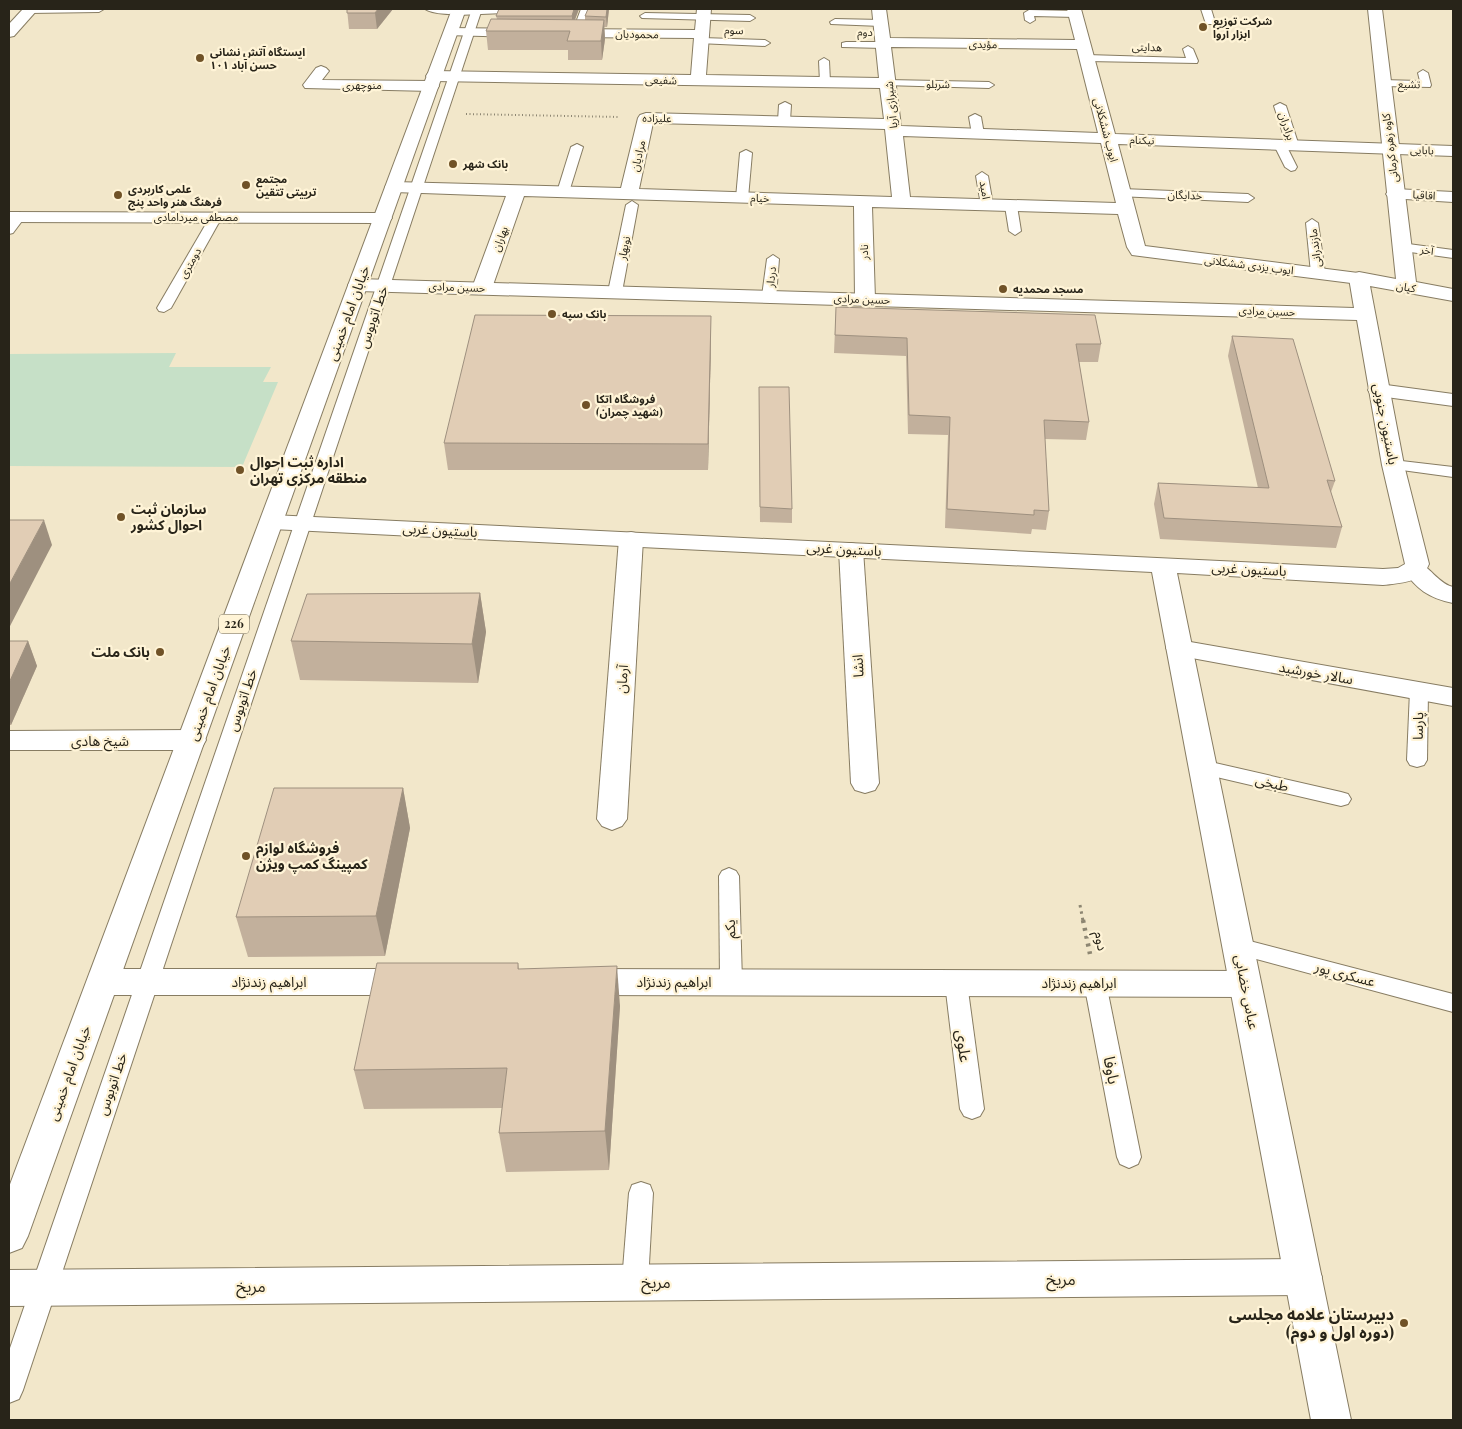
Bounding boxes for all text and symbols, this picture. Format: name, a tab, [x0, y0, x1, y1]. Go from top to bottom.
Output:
place label: شرکت توزیع ابزار آروا	[1213, 13, 1272, 41]
marker: شرکت توزیع ابزار آروا	[1197, 21, 1209, 33]
street label: سوم	[724, 22, 744, 38]
street label: دوم	[857, 24, 873, 40]
street label: محمودیان	[615, 26, 659, 41]
street label: مؤیدی	[969, 36, 998, 51]
street label: هدایتی	[1132, 38, 1162, 55]
place label: ایستگاه آتش نشانی ۱۰۱ حسن آباد	[210, 44, 305, 72]
marker: ایستگاه آتش نشانی ۱۰۱ حسن آباد	[194, 52, 206, 64]
street label: شفیعی	[645, 72, 678, 87]
street label: شربلو	[926, 76, 951, 91]
street label: تشیع	[1398, 76, 1420, 92]
street label: منوچهری	[342, 77, 382, 93]
street label: شیرازی آریا	[881, 80, 900, 129]
street label: ایوب ششکلانی	[1090, 96, 1122, 164]
street label: علیزاده	[642, 110, 672, 125]
street label: برادران	[1276, 110, 1299, 142]
street label: کاوه زهره کرمانی	[1378, 112, 1401, 183]
street label: نیکنام	[1129, 132, 1155, 148]
street label: مرادیان	[627, 139, 648, 173]
street label: بابایی	[1410, 142, 1434, 157]
place label: بانک شهر	[462, 156, 508, 171]
marker: بانک شهر	[447, 158, 459, 170]
place label: مجتمع ترییتی تتقین	[256, 171, 317, 199]
marker: مجتمع ترییتی تتقین	[240, 179, 252, 191]
street label: امید	[976, 180, 994, 200]
place label: علمی کاربردی فرهنگ هنر واحد پنج	[128, 181, 222, 211]
street label: خدایگان	[1167, 186, 1203, 203]
street label: اقاقیا	[1412, 186, 1436, 203]
marker: علمی کاربردی فرهنگ هنر واحد پنج	[112, 189, 124, 201]
street label: خیام	[750, 190, 770, 206]
street label: مصطفی میردامادی	[154, 209, 239, 224]
street label: بهاران	[488, 224, 511, 253]
street label: مازندرانی	[1305, 228, 1324, 268]
street label: نوبهار	[614, 235, 633, 262]
street label: آخر	[1418, 241, 1436, 258]
street label: نادر	[856, 244, 871, 261]
street label: دومتری	[175, 245, 204, 281]
street label: ایوب یزدی ششکلانی	[1204, 252, 1294, 278]
street label: خیابان امام خمینی	[321, 263, 375, 364]
street label: دردار	[762, 266, 779, 289]
street label: کیان	[1395, 277, 1417, 296]
street label: حسین مرادی	[428, 278, 486, 295]
place label: مسجد محمدیه	[1013, 281, 1083, 296]
street label: خط اتوبوس	[353, 283, 392, 351]
marker: مسجد محمدیه	[997, 283, 1009, 295]
street label: حسین مرادی	[833, 290, 891, 307]
street label: حسین مرادی	[1238, 302, 1296, 319]
place label: بانک سپه	[562, 306, 607, 322]
marker: بانک سپه	[546, 308, 558, 320]
street label: باستیون جنوبی	[1369, 382, 1404, 467]
place label: فروشگاه اتکا (شهید چمران)	[596, 391, 663, 420]
marker: فروشگاه اتکا (شهید چمران)	[580, 399, 592, 411]
place label: اداره ثبت احوال منطقه مركزی تهران	[250, 452, 367, 487]
marker: اداره ثبت احوال منطقه مركزی تهران	[234, 464, 246, 476]
place label: سازمان ثبت احوال کشور	[130, 499, 207, 534]
marker: سازمان ثبت احوال کشور	[115, 511, 127, 523]
street label: باستیون غربی	[402, 518, 478, 541]
street label: باستیون غربی	[806, 537, 882, 560]
street label: باستیون غربی	[1211, 557, 1287, 580]
road number: 226	[219, 614, 249, 634]
place label: بانک ملت	[91, 642, 150, 661]
street label: خیابان امام خمینی	[182, 643, 236, 744]
marker: بانک ملت	[154, 646, 166, 658]
street label: انشا	[847, 654, 868, 678]
street label: سالار خورشید	[1277, 657, 1355, 688]
street label: آرمان	[611, 663, 632, 694]
street label: خط اتوبوس	[222, 666, 261, 734]
street label: پارسا	[1408, 712, 1428, 740]
street label: شیخ هادی	[71, 731, 129, 752]
street label: طبخی	[1254, 769, 1291, 796]
place label: فروشگاه لوازم کمپینگ کمپ ویژن	[256, 838, 368, 874]
marker: فروشگاه لوازم کمپینگ کمپ ویژن	[240, 850, 252, 862]
street label: یکم	[720, 919, 741, 939]
street label: دوم	[1088, 929, 1113, 953]
street label: عباس خضابی	[1231, 953, 1264, 1031]
street label: عسکری پور	[1312, 956, 1377, 992]
street label: ابراهیم زندنژاد	[231, 972, 307, 993]
street label: ابراهیم زندنژاد	[636, 972, 712, 993]
street label: ابراهیم زندنژاد	[1041, 973, 1117, 994]
street label: خیابان امام خمینی	[42, 1023, 96, 1124]
street label: علوی	[952, 1028, 977, 1063]
street label: خط اتوبوس	[92, 1050, 131, 1118]
street label: باوفا	[1100, 1054, 1125, 1086]
street label: مریخ	[1046, 1268, 1076, 1292]
street label: مریخ	[641, 1271, 671, 1295]
street label: مریخ	[236, 1275, 266, 1299]
place label: دبیرستان علامه مجلسی (دوره اول و دوم)	[1229, 1303, 1394, 1344]
marker: دبیرستان علامه مجلسی (دوره اول و دوم)	[1398, 1317, 1410, 1329]

